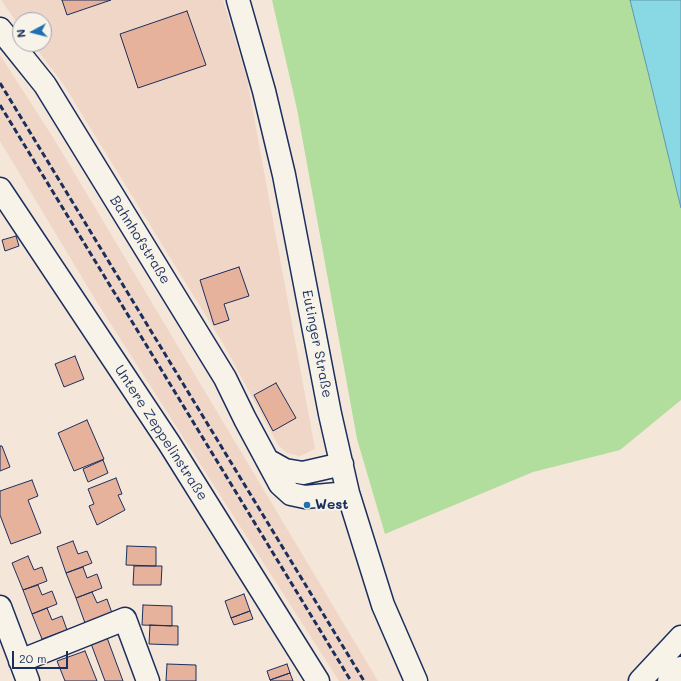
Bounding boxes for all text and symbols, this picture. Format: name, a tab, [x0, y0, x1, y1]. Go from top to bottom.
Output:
north arrow	[12, 12, 52, 52]
text: N	[13, 28, 29, 38]
street label: Bahnhofstraße	[106, 193, 174, 287]
street label: Eutinger Straße	[298, 289, 336, 399]
street label: Untere Zeppelinstraße	[111, 362, 211, 504]
place label: West	[315, 497, 349, 513]
marker: West	[302, 500, 312, 510]
scale bar	[14, 643, 70, 669]
text: 20 m	[19, 650, 47, 666]

